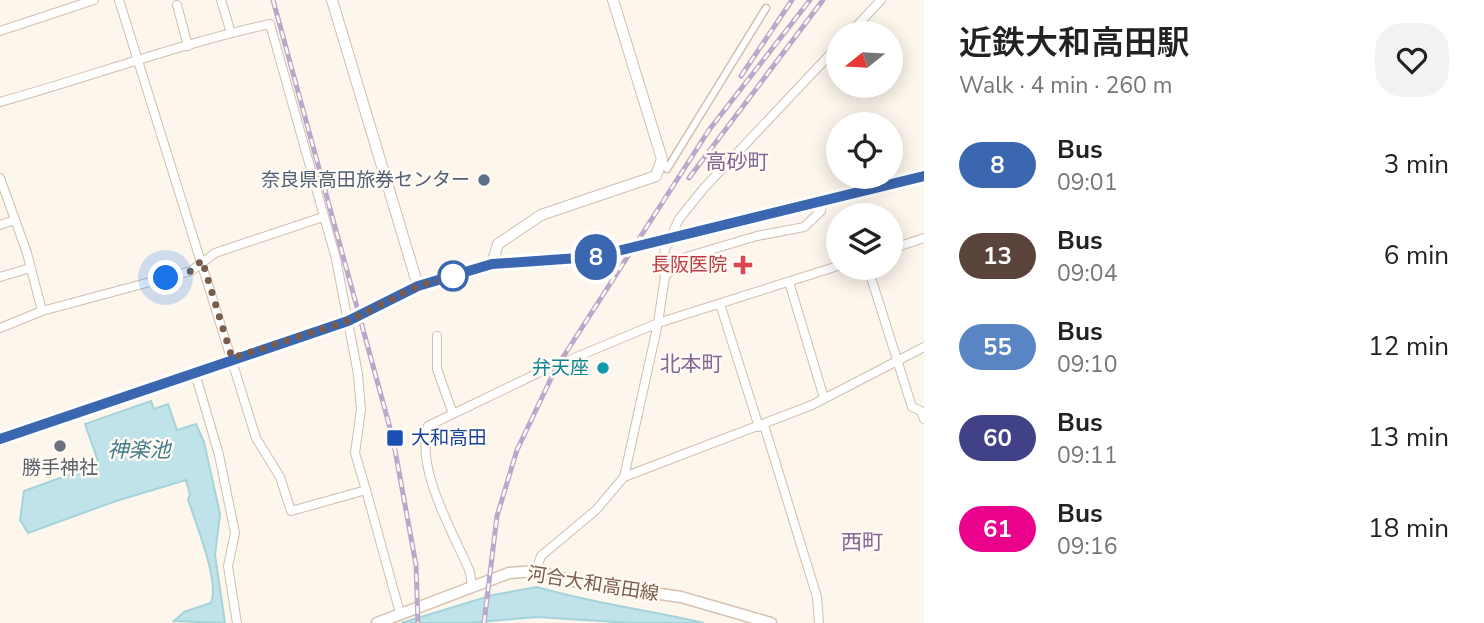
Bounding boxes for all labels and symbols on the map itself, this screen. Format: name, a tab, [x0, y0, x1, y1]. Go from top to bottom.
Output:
north arrow	[826, 21, 903, 98]
district label: 高砂町	[706, 148, 769, 176]
place label: 奈良県高田旅券センター	[261, 167, 470, 193]
marker: 奈良県高田旅券センター	[476, 172, 492, 188]
line badge: 8	[573, 234, 619, 280]
place label: 長阪医院	[651, 252, 727, 278]
marker: 長阪医院	[733, 255, 753, 275]
your location	[148, 260, 183, 295]
unlabelled marker	[438, 261, 468, 291]
district label: 北本町	[660, 350, 723, 378]
place label: 弁天座	[532, 355, 589, 381]
marker: 弁天座	[595, 360, 611, 376]
place label: 大和高田	[411, 425, 487, 451]
marker: 大和高田	[385, 428, 405, 448]
water label: 神楽池	[108, 436, 172, 464]
marker: 勝手神社	[52, 438, 68, 454]
place label: 勝手神社	[22, 455, 98, 481]
district label: 西町	[841, 528, 883, 556]
street label: 河合大和高田線	[525, 561, 661, 607]

